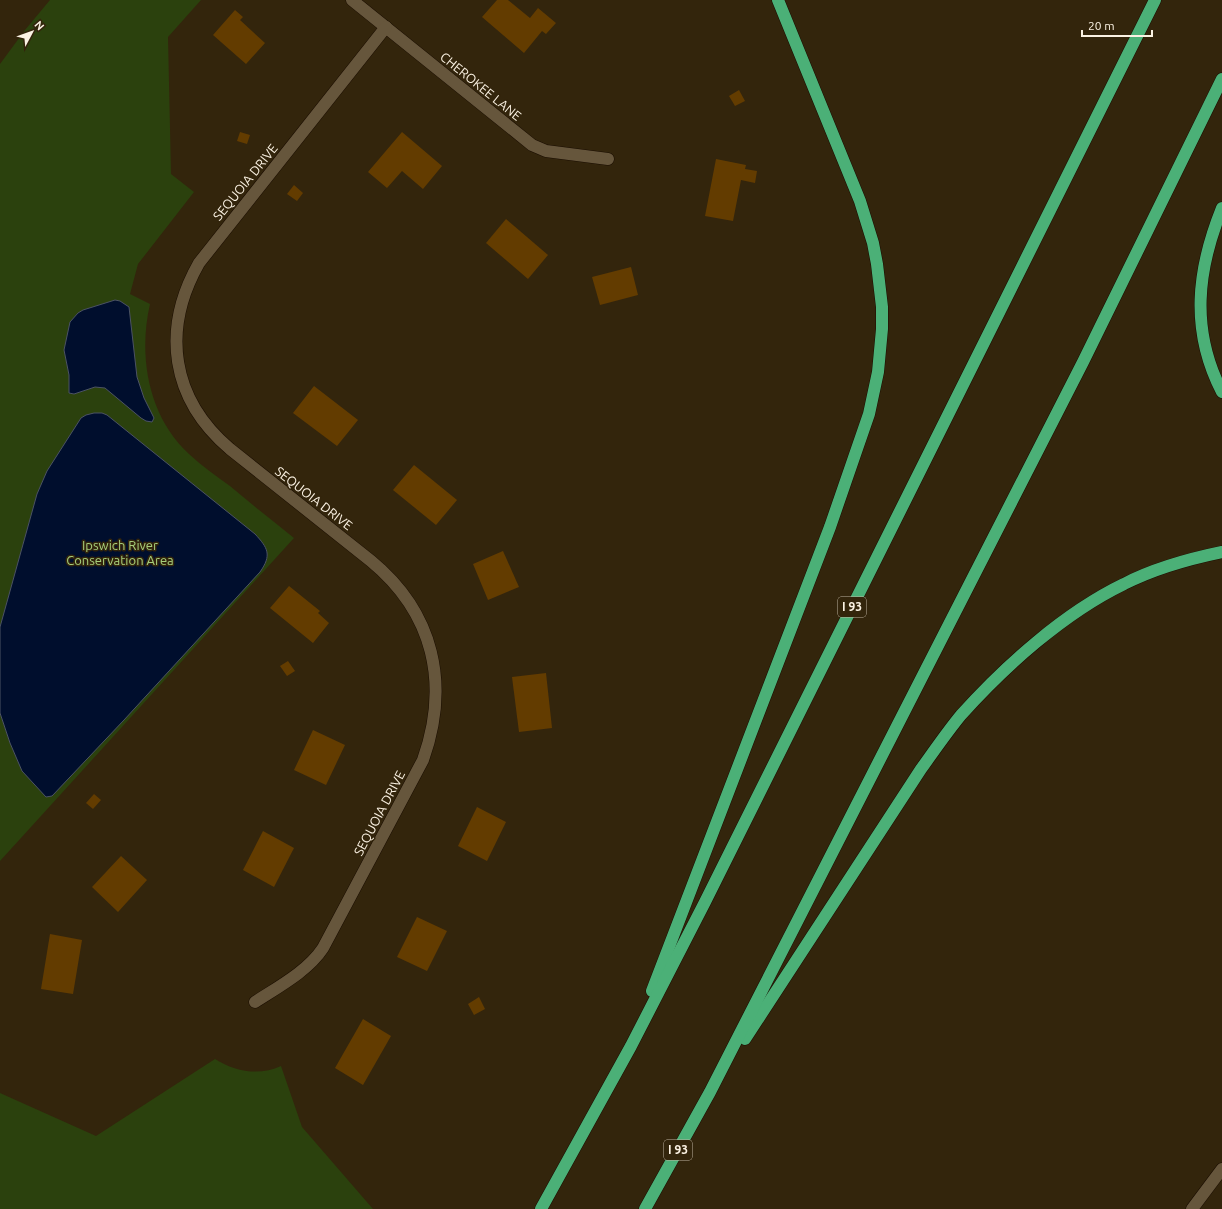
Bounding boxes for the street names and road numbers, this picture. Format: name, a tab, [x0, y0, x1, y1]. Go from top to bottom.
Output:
street label: CHEROKEE LANE	[438, 49, 524, 123]
street label: SEQUOIA DRIVE	[210, 141, 281, 224]
street label: SEQUOIA DRIVE	[272, 464, 355, 533]
road number: I 93	[838, 597, 866, 617]
street label: SEQUOIA DRIVE	[351, 768, 408, 858]
road number: I 93	[664, 1140, 692, 1160]

